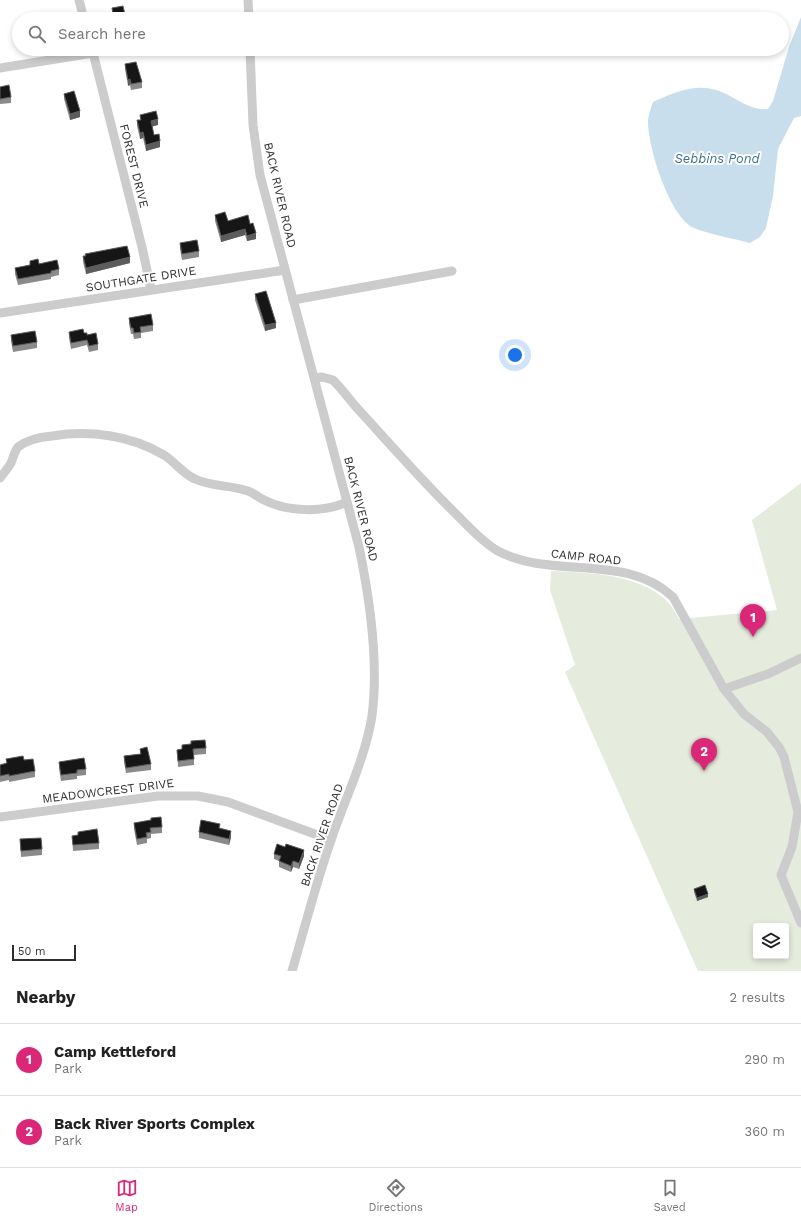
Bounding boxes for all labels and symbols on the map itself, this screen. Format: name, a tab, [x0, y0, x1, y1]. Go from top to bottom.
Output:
street label: FOREST DRIVE	[117, 123, 151, 210]
street label: BACK RIVER ROAD	[261, 141, 299, 249]
water label: Sebbins Pond	[674, 151, 761, 166]
street label: SOUTHGATE DRIVE	[85, 263, 197, 295]
your location	[505, 345, 525, 365]
street label: BACK RIVER ROAD	[341, 455, 381, 563]
street label: CAMP ROAD	[550, 546, 622, 568]
pin: 1	[740, 604, 766, 637]
pin: 2	[691, 738, 717, 771]
street label: MEADOWCREST DRIVE	[41, 776, 175, 806]
street label: BACK RIVER ROAD	[298, 782, 346, 888]
scale bar	[12, 943, 76, 962]

